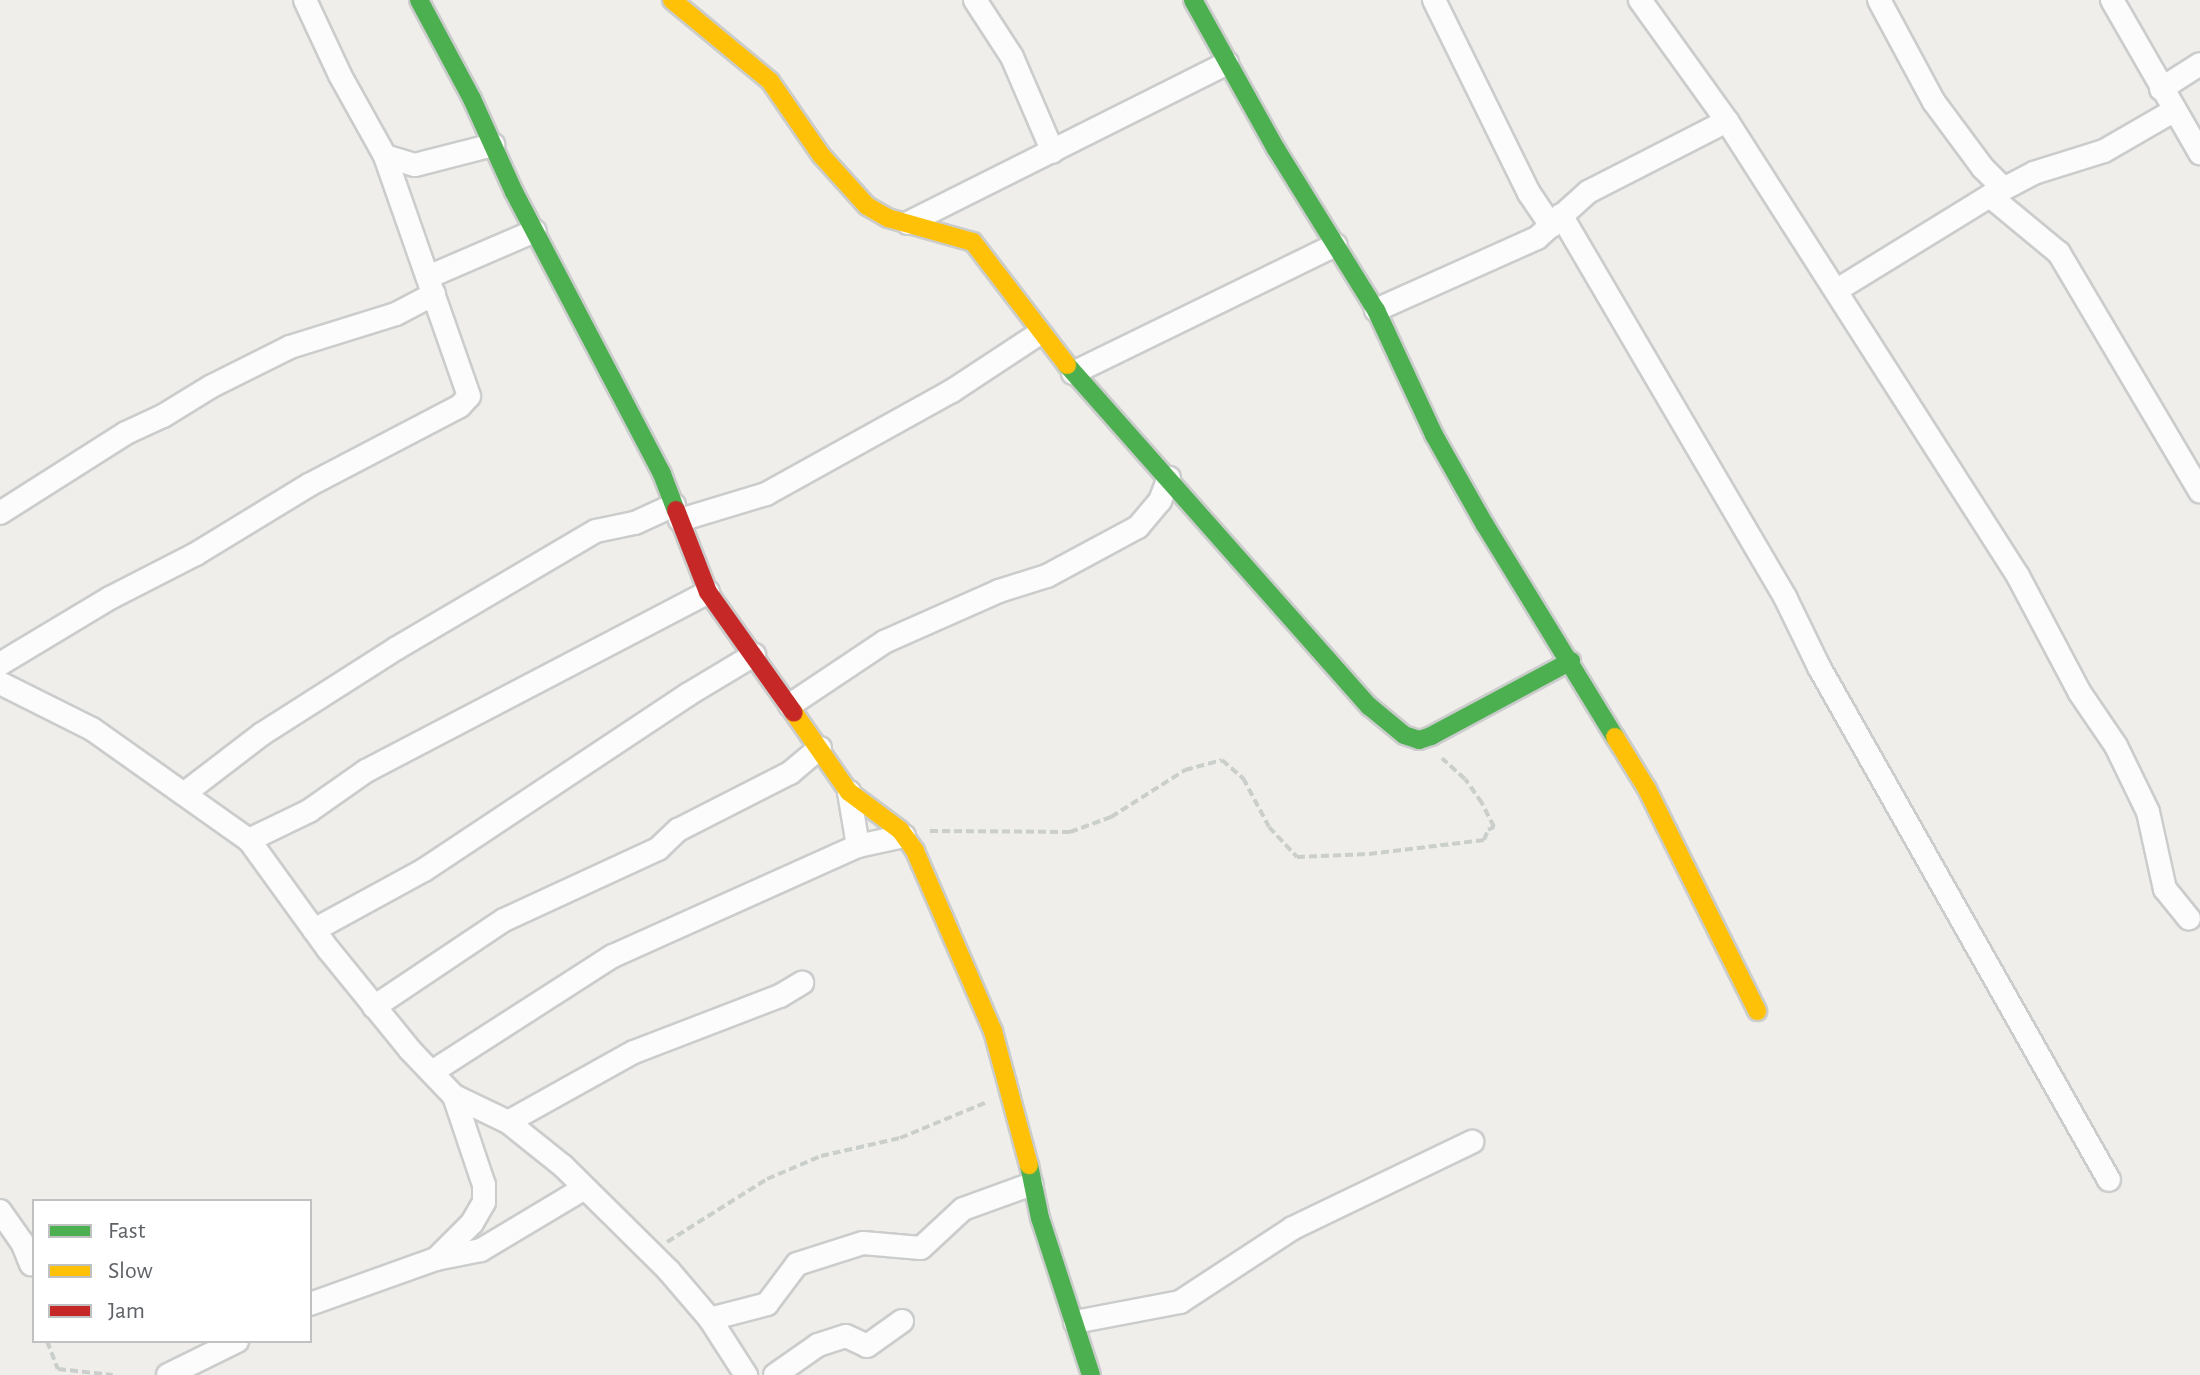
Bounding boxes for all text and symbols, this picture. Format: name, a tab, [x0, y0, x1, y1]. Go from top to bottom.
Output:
legend	[32, 1199, 312, 1343]
text: Fast	[108, 1219, 145, 1243]
text: Slow	[108, 1259, 153, 1283]
text: Jam	[108, 1299, 145, 1323]

